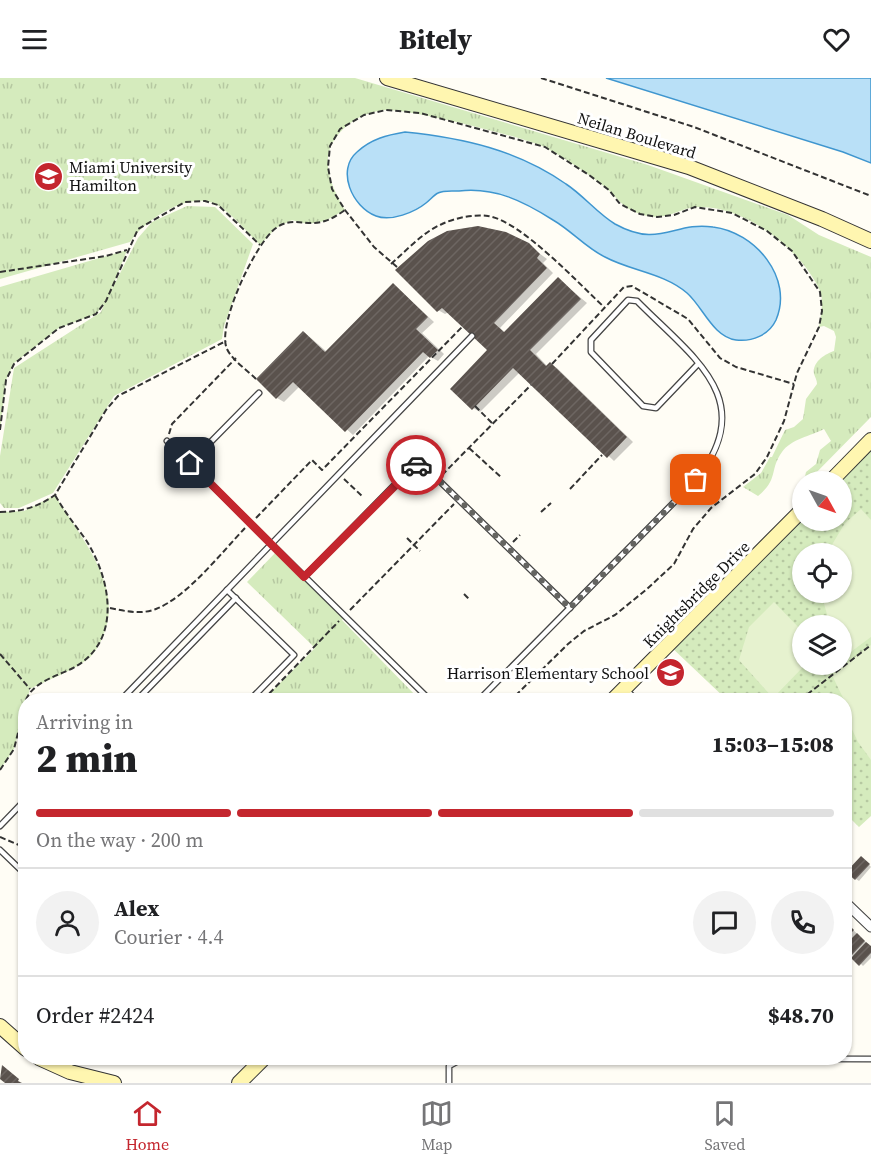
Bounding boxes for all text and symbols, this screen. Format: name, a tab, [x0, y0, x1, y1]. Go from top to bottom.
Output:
text: Bitely	[399, 21, 472, 58]
icon: menu	[18, 23, 51, 56]
icon: heart	[820, 23, 853, 56]
street label: Neilan Boulevard	[575, 107, 699, 163]
place label: Miami University Hamilton	[69, 156, 193, 196]
school or university icon: Miami University Hamilton	[32, 160, 64, 192]
courier	[386, 435, 446, 495]
pin	[164, 437, 215, 488]
icon: home	[173, 446, 206, 479]
icon: car	[400, 449, 433, 482]
pin	[670, 454, 721, 505]
icon: bag	[679, 463, 712, 496]
north arrow	[792, 471, 852, 531]
map controls	[792, 471, 852, 675]
street label: Knightsbridge Drive	[638, 536, 754, 652]
button: locate	[792, 543, 852, 603]
button: layers	[792, 615, 852, 675]
school or university icon: Harrison Elementary School	[654, 657, 686, 689]
place label: Harrison Elementary School	[447, 662, 649, 684]
text: Arriving in	[36, 708, 133, 736]
text: 15:03–15:08	[712, 729, 834, 759]
text: 2 min	[36, 732, 138, 785]
text: On the way · 200 m	[36, 826, 203, 854]
button: person	[36, 891, 99, 954]
button: chat	[693, 891, 756, 954]
button: phone	[771, 891, 834, 954]
text: Alex	[114, 893, 159, 923]
text: Courier · 4.4	[114, 923, 223, 951]
text: Order #2424	[36, 1000, 154, 1030]
text: $48.70	[768, 1000, 834, 1030]
tab: Home	[126, 1097, 169, 1155]
tab: Map	[420, 1097, 453, 1155]
tab: Saved	[704, 1097, 745, 1155]

